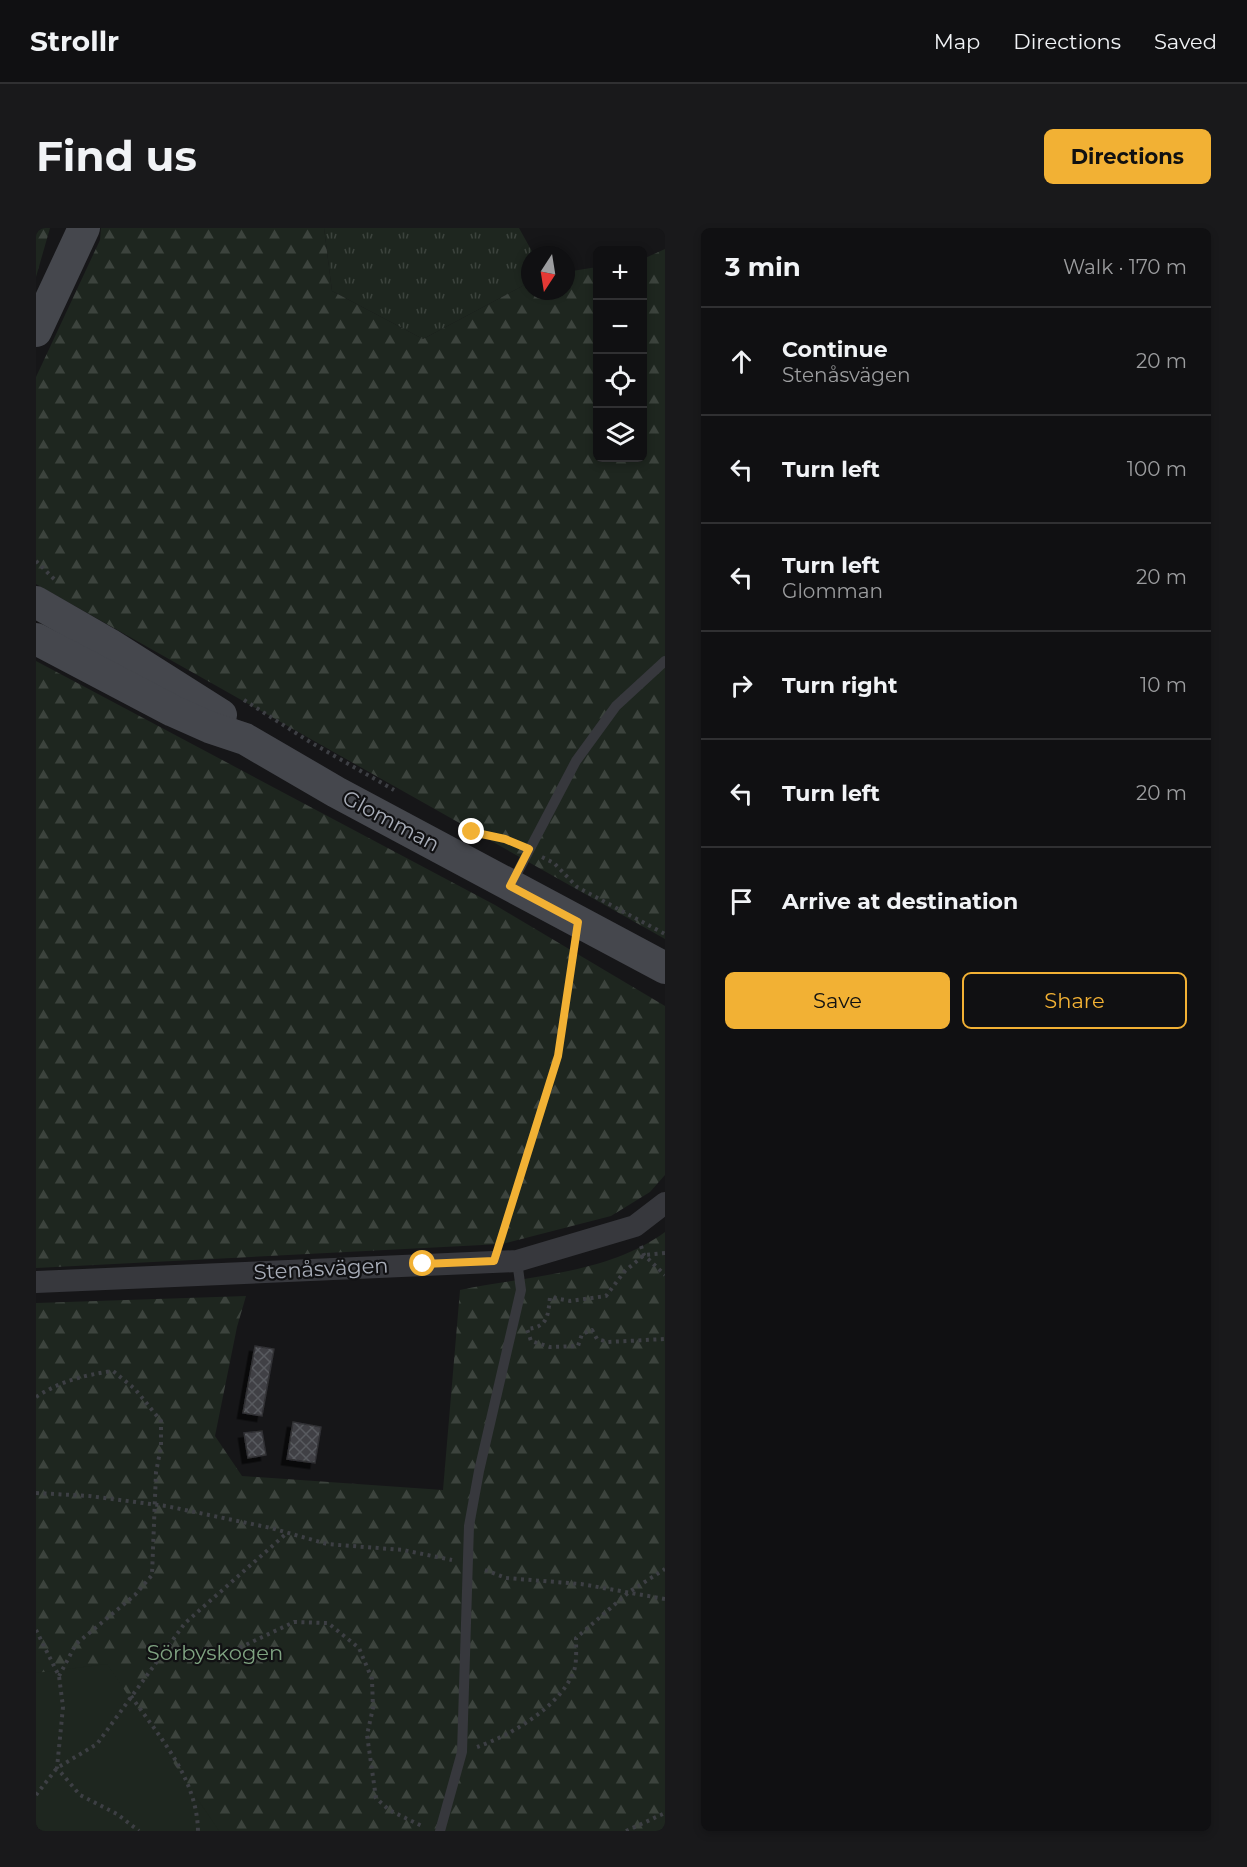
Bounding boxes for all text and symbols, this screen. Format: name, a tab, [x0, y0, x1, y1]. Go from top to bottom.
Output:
text: Strollr	[30, 24, 119, 58]
text: Map	[934, 29, 980, 54]
text: Directions	[1013, 29, 1121, 54]
text: Saved	[1154, 29, 1217, 54]
button: Directions	[1044, 129, 1211, 184]
text: Find us	[36, 130, 197, 182]
north arrow	[521, 246, 575, 300]
map controls	[593, 246, 647, 462]
button: +	[593, 246, 647, 300]
text: 3 min	[725, 251, 801, 283]
text: Walk · 170 m	[1063, 255, 1187, 279]
button: −	[593, 300, 647, 354]
text: Continue	[782, 336, 888, 363]
icon: ahead	[725, 345, 758, 378]
text: 20 m	[1136, 349, 1187, 373]
button: locate	[593, 354, 647, 408]
text: Stenåsvägen	[782, 363, 911, 387]
button: layers	[593, 408, 647, 462]
icon: left	[725, 453, 758, 486]
text: Turn left	[782, 456, 880, 483]
text: 100 m	[1127, 457, 1187, 481]
text: Turn left	[782, 552, 880, 579]
icon: left	[725, 561, 758, 594]
text: 20 m	[1136, 565, 1187, 589]
text: Glomman	[782, 579, 883, 603]
icon: right	[725, 669, 758, 702]
text: Turn right	[782, 672, 897, 699]
text: 10 m	[1140, 673, 1187, 697]
icon: left	[725, 777, 758, 810]
text: Turn left	[782, 780, 880, 807]
text: 20 m	[1136, 781, 1187, 805]
street label: Glomman	[338, 785, 444, 857]
route end	[458, 818, 484, 844]
icon: arrive	[725, 885, 758, 918]
text: Arrive at destination	[782, 888, 1018, 915]
button: Save	[725, 972, 950, 1029]
button: Share	[962, 972, 1187, 1029]
route start	[409, 1250, 435, 1276]
street label: Stenåsvägen	[253, 1252, 389, 1285]
park label: Sörbyskogen	[147, 1640, 283, 1665]

